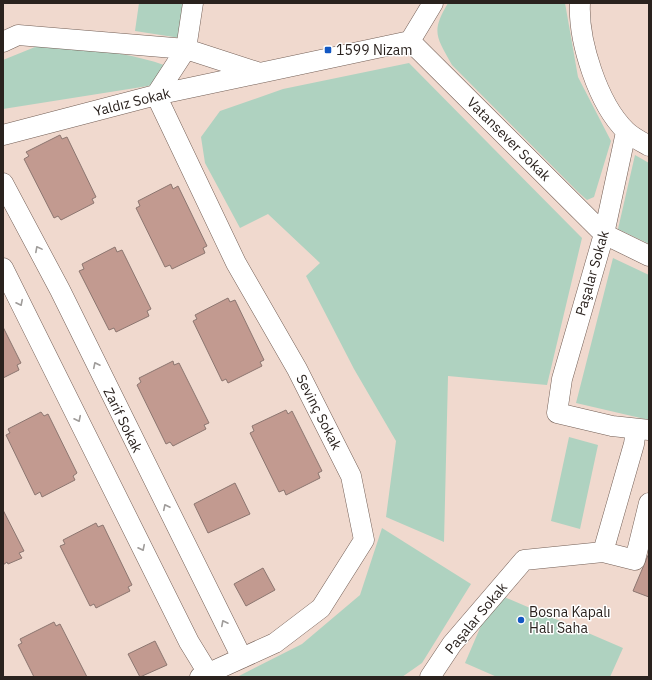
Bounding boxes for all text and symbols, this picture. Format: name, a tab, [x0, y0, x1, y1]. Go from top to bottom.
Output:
place label: 1599 Nizam	[336, 41, 413, 59]
marker: 1599 Nizam	[323, 45, 333, 55]
street label: Yaldız Sokak	[92, 84, 173, 120]
street label: Vatansever Sokak	[463, 93, 555, 185]
street label: Paşalar Sokak	[571, 228, 613, 318]
one-way arrow	[35, 245, 43, 253]
one-way arrow	[15, 298, 23, 306]
one-way arrow	[94, 361, 101, 369]
street label: Sevinç Sokak	[292, 371, 346, 453]
street label: Zarif Sokak	[100, 384, 147, 456]
one-way arrow	[73, 415, 81, 422]
one-way arrow	[163, 503, 171, 511]
one-way arrow	[137, 544, 145, 551]
street label: Paşalar Sokak	[441, 578, 512, 657]
place label: Bosna Kapalı Halı Saha	[529, 603, 611, 637]
marker: Bosna Kapalı Halı Saha	[516, 615, 526, 625]
one-way arrow	[221, 620, 229, 627]

